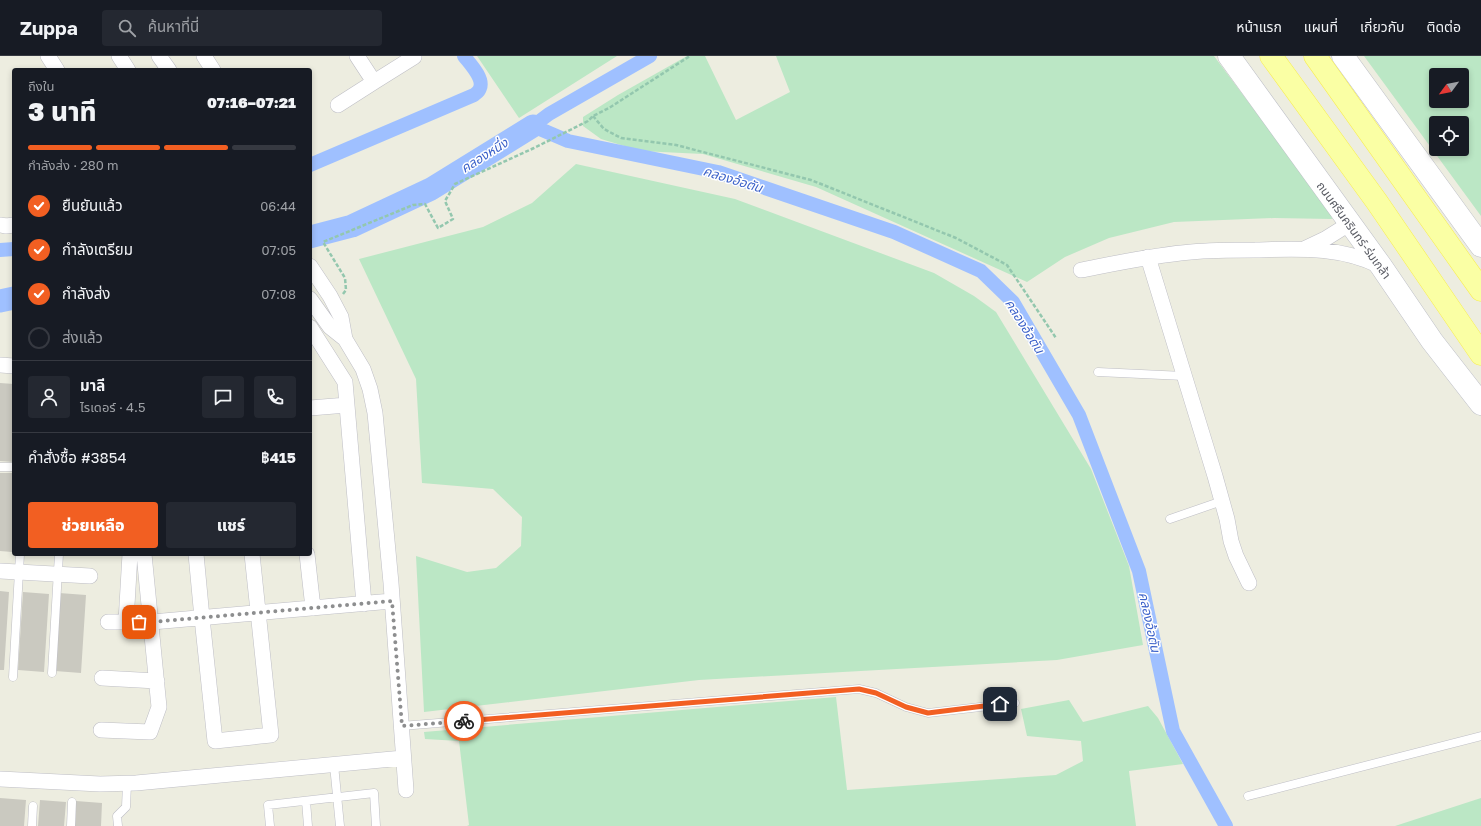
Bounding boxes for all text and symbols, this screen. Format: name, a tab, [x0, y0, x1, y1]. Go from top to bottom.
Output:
search box	[102, 10, 382, 46]
text: Zuppa	[20, 16, 78, 39]
icon: search	[116, 17, 138, 39]
text: ค้นหาที่นี่	[148, 17, 199, 35]
text: หน้าแรก	[1236, 18, 1282, 35]
text: แผนที่	[1304, 18, 1338, 35]
text: เกี่ยวกับ	[1360, 18, 1405, 35]
text: ติดต่อ	[1427, 18, 1461, 35]
north arrow	[1429, 68, 1469, 108]
map controls	[1429, 68, 1469, 156]
text: ถึงใน	[28, 78, 54, 94]
text: 07:16–07:21	[207, 93, 296, 111]
text: 3 นาที	[28, 96, 96, 127]
button: locate	[1429, 116, 1469, 156]
water label: คลองหนึ่ง	[457, 133, 511, 176]
text: กำลังส่ง · 280 m	[28, 157, 119, 173]
water label: คลองอ้อตัน	[701, 162, 765, 196]
street label: ถนนศรีนครินทร์-ร่มเกล้า	[1314, 178, 1394, 282]
icon: check	[28, 195, 50, 217]
text: ยืนยันแล้ว	[62, 196, 123, 214]
text: 06:44	[260, 198, 296, 214]
icon: check	[28, 239, 50, 261]
text: กำลังเตรียม	[62, 240, 133, 258]
text: 07:05	[262, 242, 296, 258]
icon: check	[28, 283, 50, 305]
text: กำลังส่ง	[62, 284, 110, 302]
text: 07:08	[261, 286, 296, 302]
water label: คลองอ้อตัน	[1002, 296, 1048, 357]
text: ส่งแล้ว	[62, 328, 103, 346]
button: person	[28, 376, 70, 418]
text: มาลี	[80, 376, 105, 394]
button: chat	[202, 376, 244, 418]
button: phone	[254, 376, 296, 418]
text: ไรเดอร์ · 4.5	[80, 399, 145, 415]
text: คำสั่งซื้อ #3854	[28, 448, 127, 466]
text: ฿415	[261, 448, 296, 466]
button: ช่วยเหลือ	[28, 502, 158, 548]
button: แชร์	[166, 502, 296, 548]
water label: คลองอ้อตัน	[1136, 590, 1164, 655]
pin	[122, 605, 156, 639]
icon: bag	[128, 611, 150, 633]
pin	[983, 687, 1017, 721]
icon: home	[989, 693, 1011, 715]
courier	[444, 701, 484, 741]
icon: bike	[453, 710, 475, 732]

